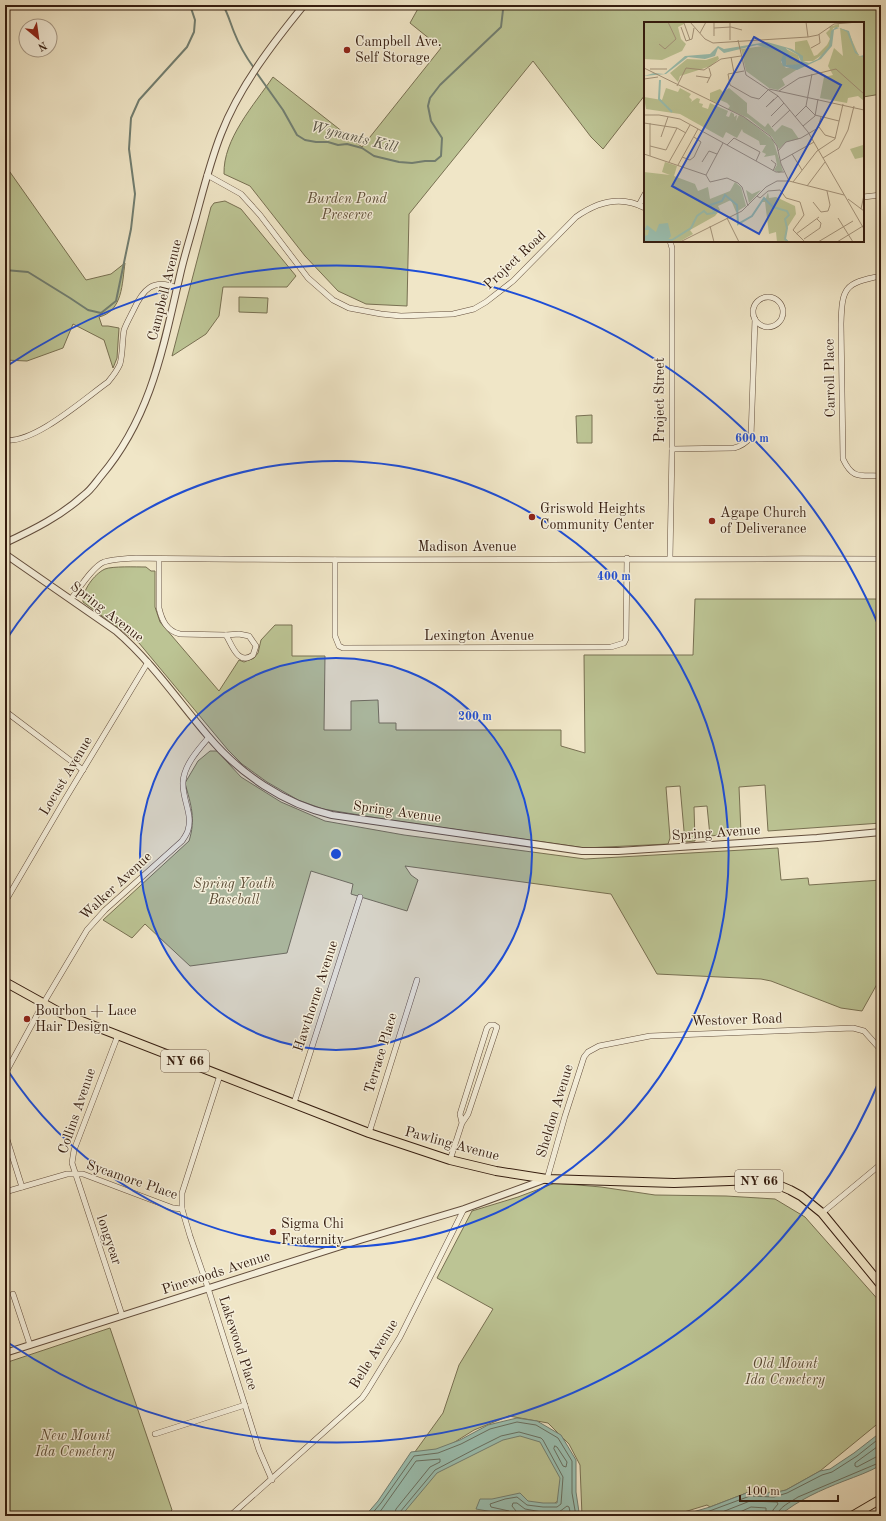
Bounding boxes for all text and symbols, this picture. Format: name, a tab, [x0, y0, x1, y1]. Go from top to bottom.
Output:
north arrow	[18, 18, 58, 58]
inset map	[644, 22, 864, 242]
place label: Campbell Ave. Self Storage	[355, 35, 442, 65]
text: N	[35, 39, 48, 53]
marker: Campbell Ave. Self Storage	[342, 45, 352, 55]
water label: Wynants Kill	[309, 120, 400, 156]
park label: Burden Pond Preserve	[306, 192, 387, 222]
street label: Project Road	[481, 228, 549, 292]
street label: Campbell Avenue	[146, 238, 184, 342]
street label: Carroll Place	[822, 338, 838, 418]
street label: Project Street	[653, 357, 667, 443]
text: 600 m	[735, 433, 769, 445]
place label: Griswold Heights Community Center	[540, 502, 654, 532]
place label: Agape Church of Deliverance	[720, 506, 807, 536]
marker: Griswold Heights Community Center	[527, 512, 537, 522]
marker: Agape Church of Deliverance	[707, 516, 717, 526]
street label: Madison Avenue	[418, 540, 516, 554]
text: 400 m	[597, 571, 631, 583]
street label: Spring Avenue	[68, 579, 146, 645]
street label: Lexington Avenue	[424, 629, 534, 643]
text: 200 m	[458, 711, 492, 723]
street label: Locust Avenue	[37, 734, 95, 818]
street label: Spring Avenue	[352, 799, 442, 825]
street label: Spring Avenue	[671, 823, 761, 843]
centre of rings	[329, 847, 343, 861]
street label: Walker Avenue	[77, 849, 155, 923]
park label: Spring Youth Baseball	[193, 877, 275, 907]
street label: Hawthorne Avenue	[291, 939, 341, 1053]
place label: Bourbon + Lace Hair Design	[35, 1004, 136, 1034]
street label: Terrace Place	[362, 1011, 400, 1095]
street label: Westover Road	[691, 1011, 783, 1029]
marker: Bourbon + Lace Hair Design	[22, 1014, 32, 1024]
road number: NY 66	[161, 1050, 209, 1072]
street label: Sheldon Avenue	[534, 1063, 576, 1159]
street label: Collins Avenue	[56, 1066, 98, 1156]
street label: Pawling Avenue	[403, 1125, 501, 1163]
street label: Sycamore Place	[85, 1158, 179, 1202]
road number: NY 66	[735, 1170, 783, 1192]
street label: longyear	[94, 1213, 124, 1267]
place label: Sigma Chi Fraternity	[281, 1217, 344, 1247]
marker: Sigma Chi Fraternity	[268, 1227, 278, 1237]
street label: Pinewoods Avenue	[160, 1249, 272, 1297]
street label: Lakewood Place	[216, 1294, 260, 1392]
street label: Belle Avenue	[347, 1317, 401, 1391]
park label: Old Mount Ida Cemetery	[744, 1357, 826, 1388]
park label: New Mount Ida Cemetery	[34, 1429, 116, 1460]
scale bar	[740, 1477, 838, 1503]
text: 100 m	[746, 1486, 780, 1498]

